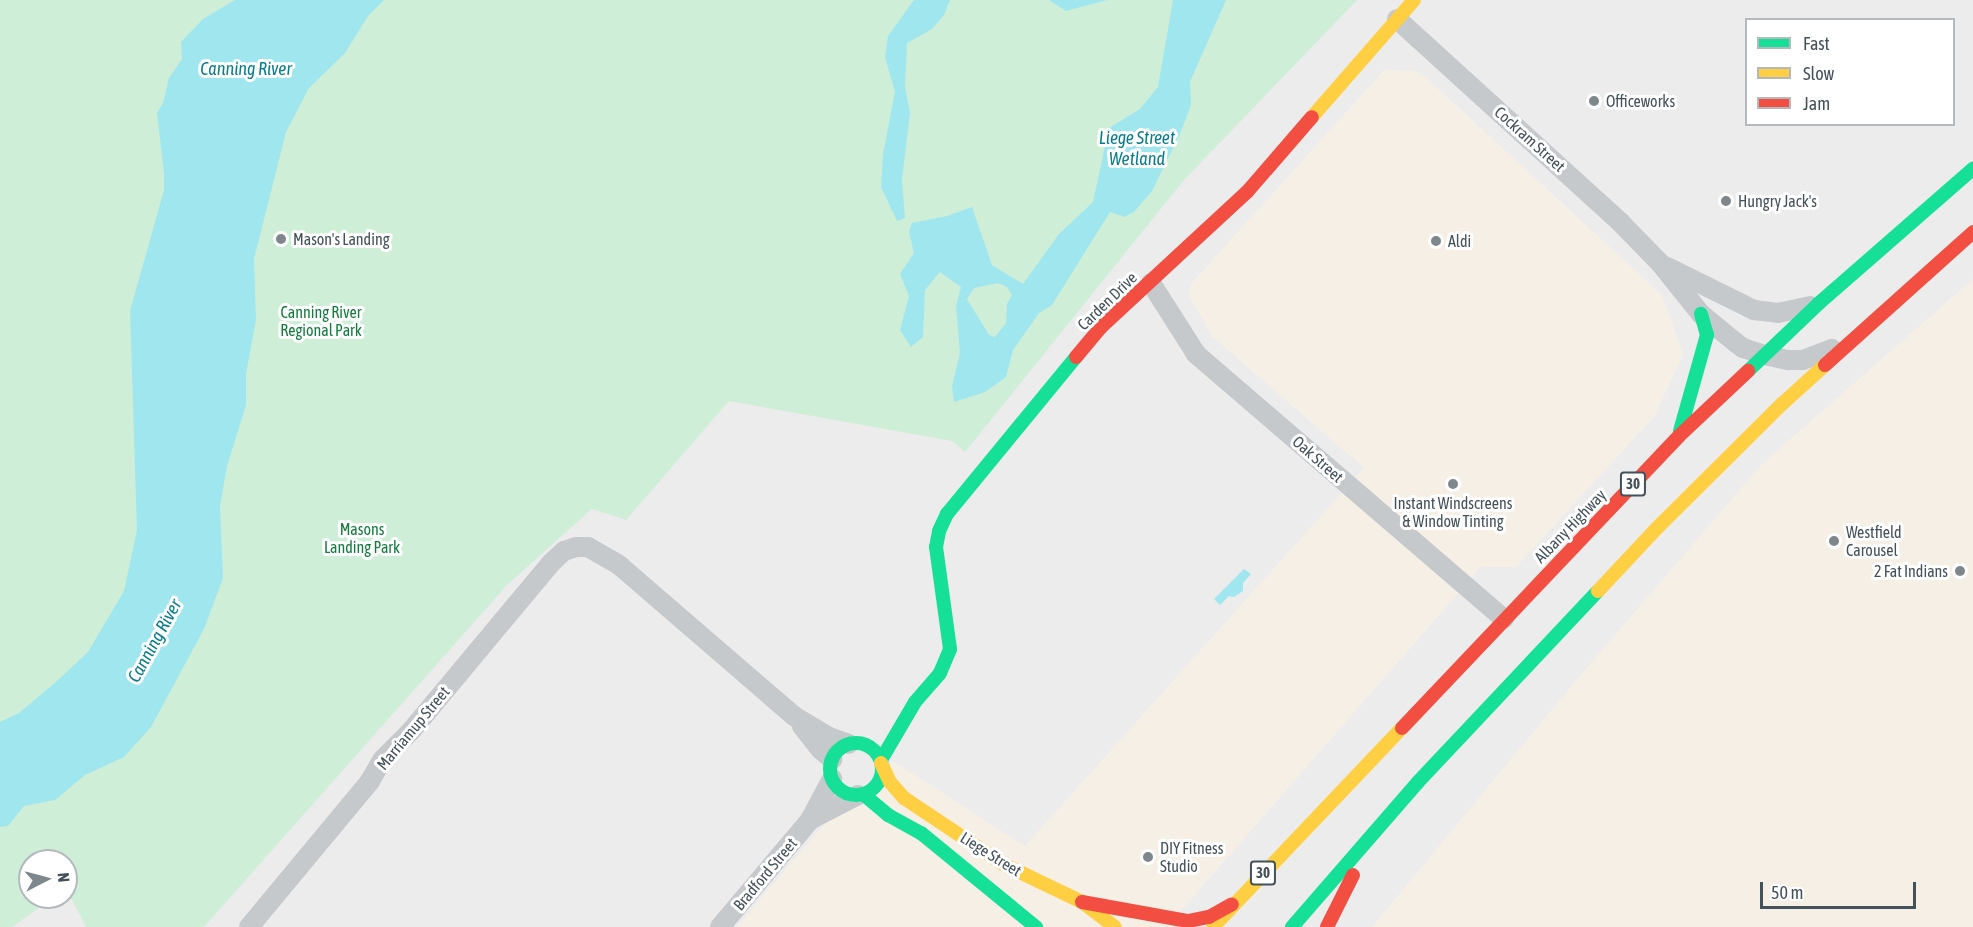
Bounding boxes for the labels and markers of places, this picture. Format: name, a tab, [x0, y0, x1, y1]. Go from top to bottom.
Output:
place label: Officeworks	[1606, 91, 1675, 111]
marker: Officeworks	[1587, 94, 1601, 108]
place label: Hungry Jack's	[1738, 191, 1817, 211]
marker: Hungry Jack's	[1719, 194, 1733, 208]
place label: Mason's Landing	[293, 229, 390, 249]
place label: Aldi	[1448, 231, 1471, 251]
marker: Mason's Landing	[274, 232, 288, 246]
marker: Aldi	[1429, 234, 1443, 248]
marker: Instant Windscreens & Window Tinting	[1446, 477, 1460, 491]
place label: Instant Windscreens & Window Tinting	[1394, 493, 1512, 531]
place label: Westfield Carousel	[1846, 522, 1902, 560]
marker: Westfield Carousel	[1827, 534, 1841, 548]
place label: 2 Fat Indians	[1874, 561, 1948, 581]
marker: 2 Fat Indians	[1953, 564, 1967, 578]
place label: DIY Fitness Studio	[1160, 838, 1223, 876]
marker: DIY Fitness Studio	[1141, 850, 1155, 864]

